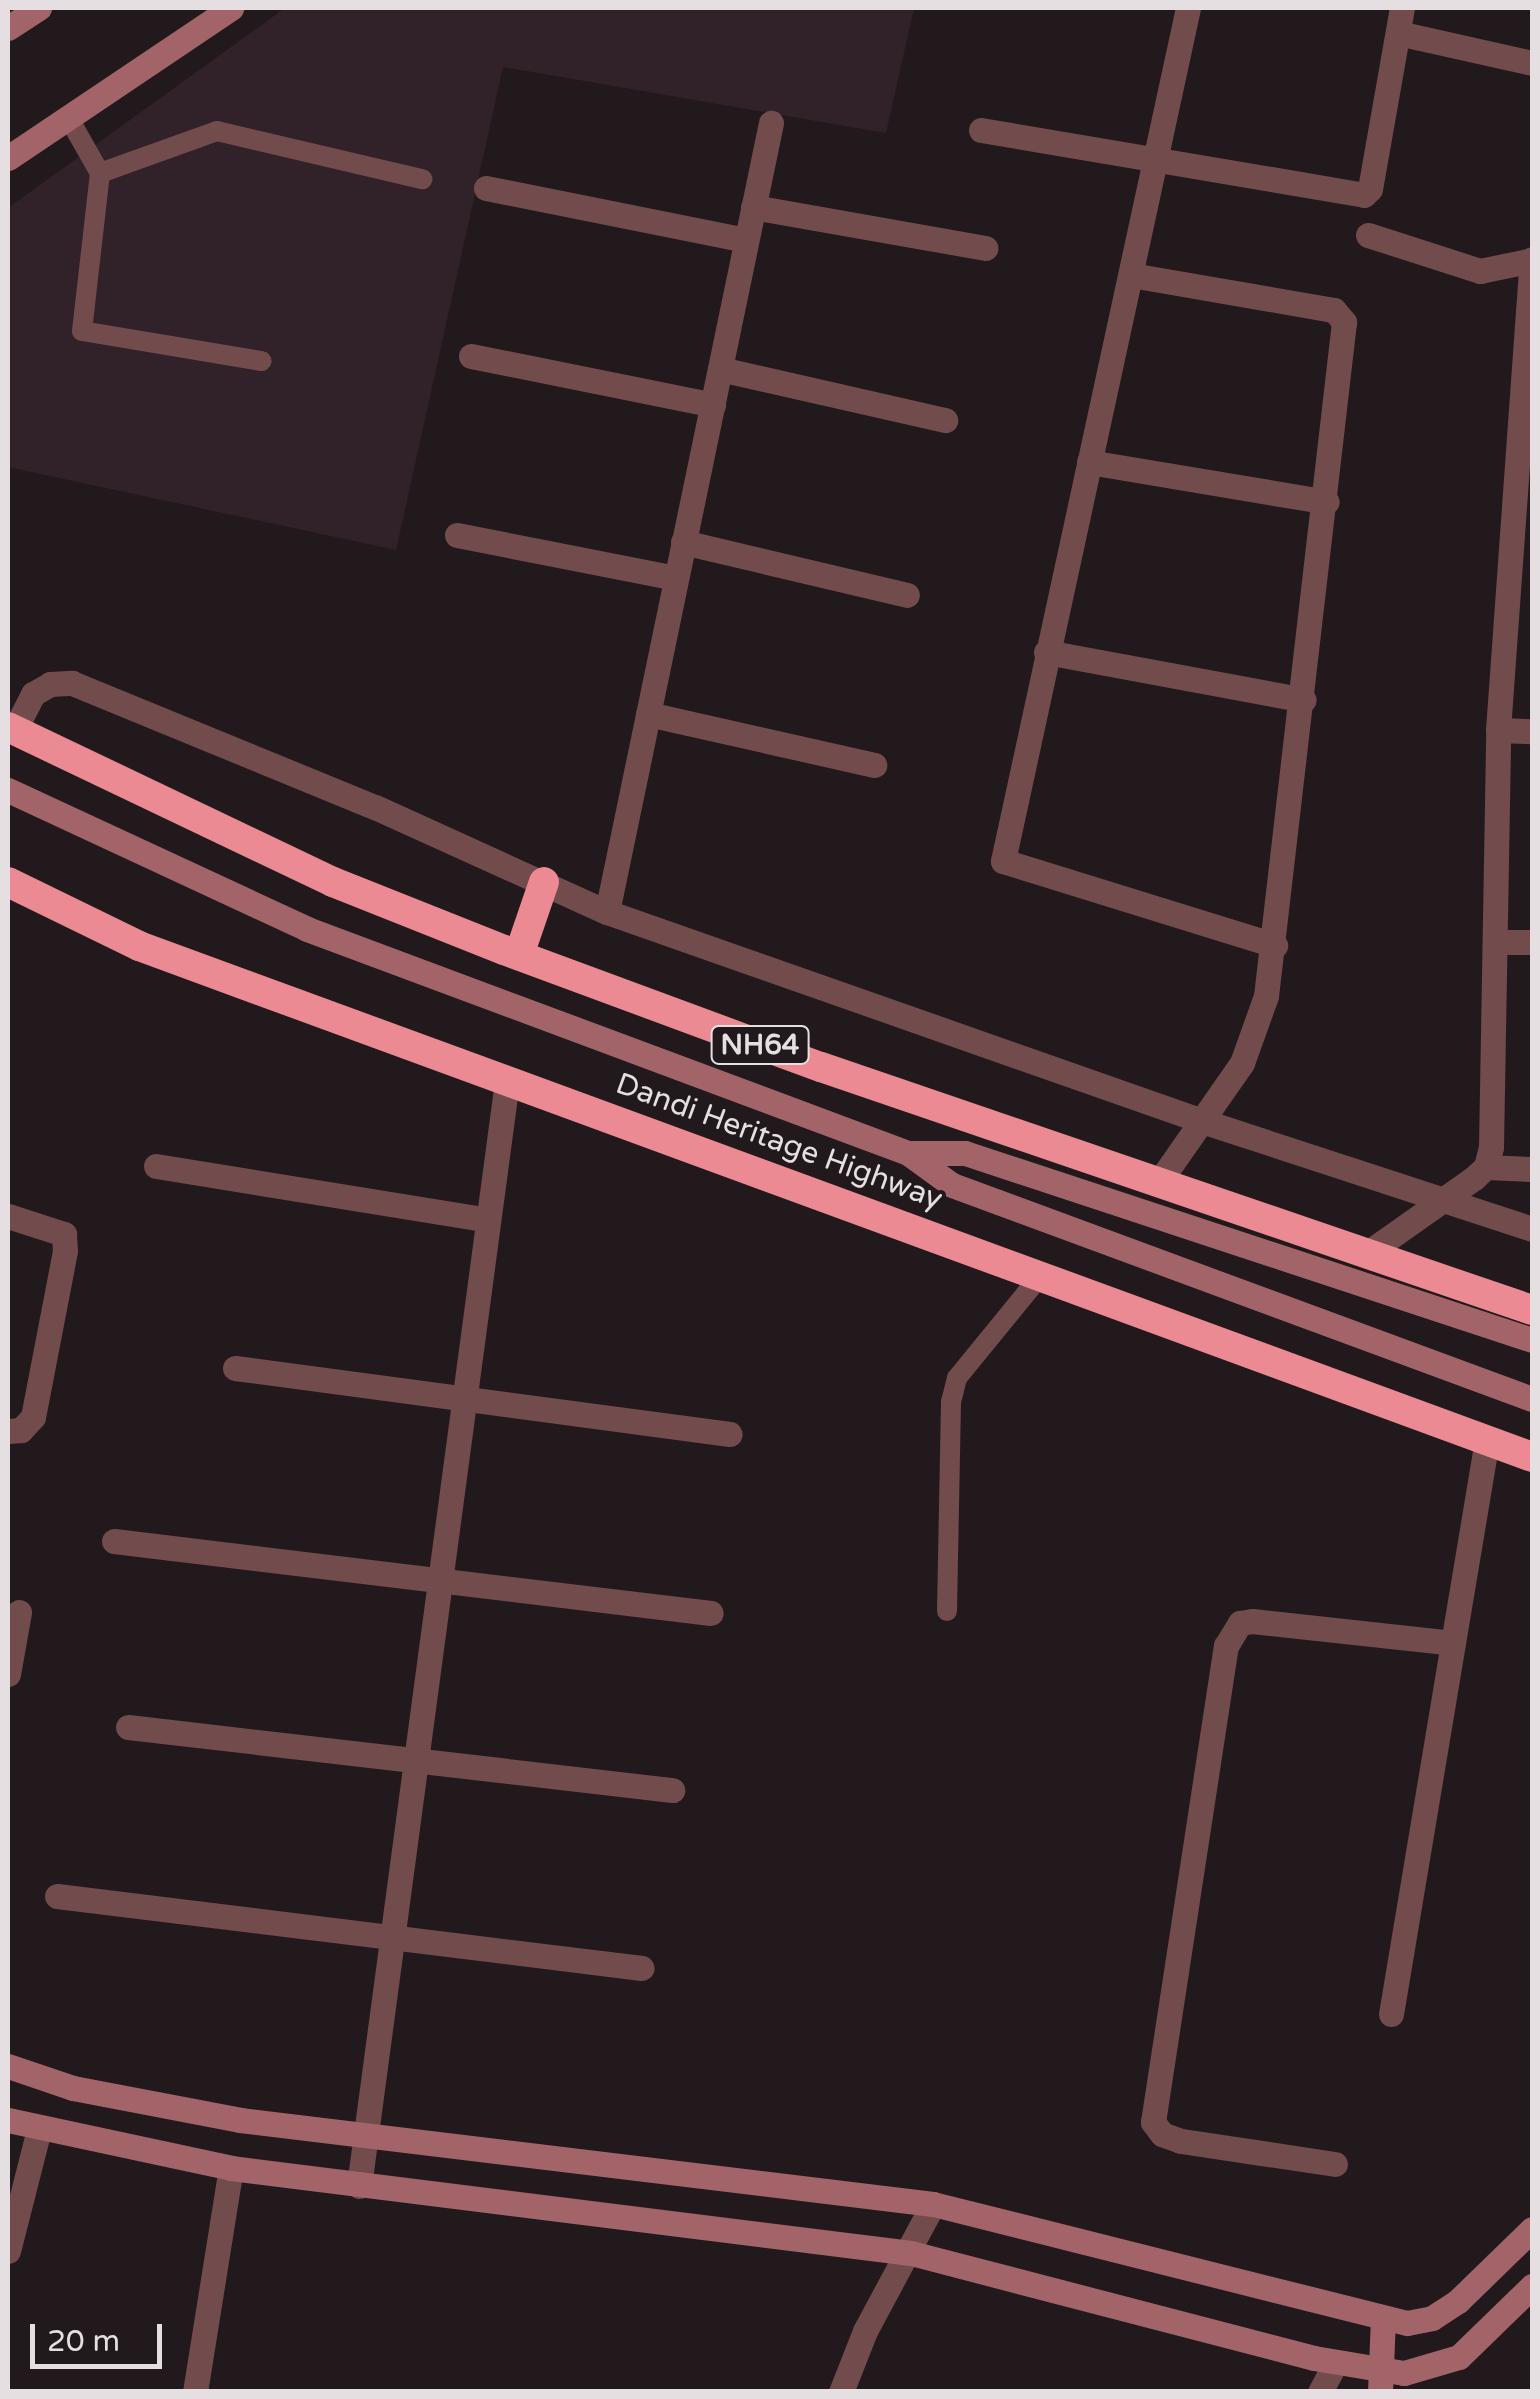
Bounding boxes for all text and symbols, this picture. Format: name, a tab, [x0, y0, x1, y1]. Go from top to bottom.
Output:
road number: NH64	[710, 1022, 810, 1068]
street label: Dandi Heritage Highway	[611, 1066, 947, 1218]
scale bar	[35, 2304, 168, 2366]
text: 20 m	[47, 2323, 120, 2360]

